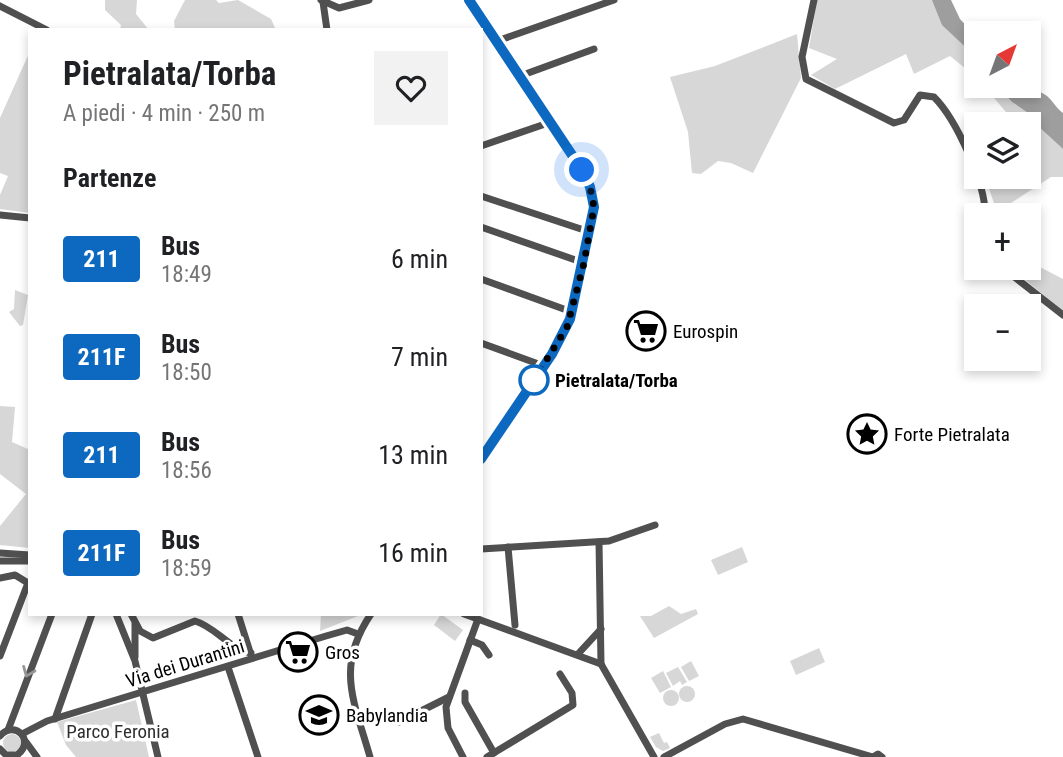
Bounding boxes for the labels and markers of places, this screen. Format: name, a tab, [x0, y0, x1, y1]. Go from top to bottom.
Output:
supermarket icon: Eurospin	[625, 310, 667, 352]
place label: Eurospin	[673, 320, 738, 343]
marker: Pietralata/Torba	[519, 365, 549, 395]
place label: Pietralata/Torba	[555, 369, 678, 392]
place icon: Forte Pietralata	[846, 413, 888, 455]
place label: Forte Pietralata	[894, 423, 1010, 446]
supermarket icon: Gros	[277, 631, 319, 673]
place label: Gros	[325, 641, 360, 664]
school or university icon: Babylandia	[298, 694, 340, 736]
place label: Babylandia	[346, 704, 428, 727]

